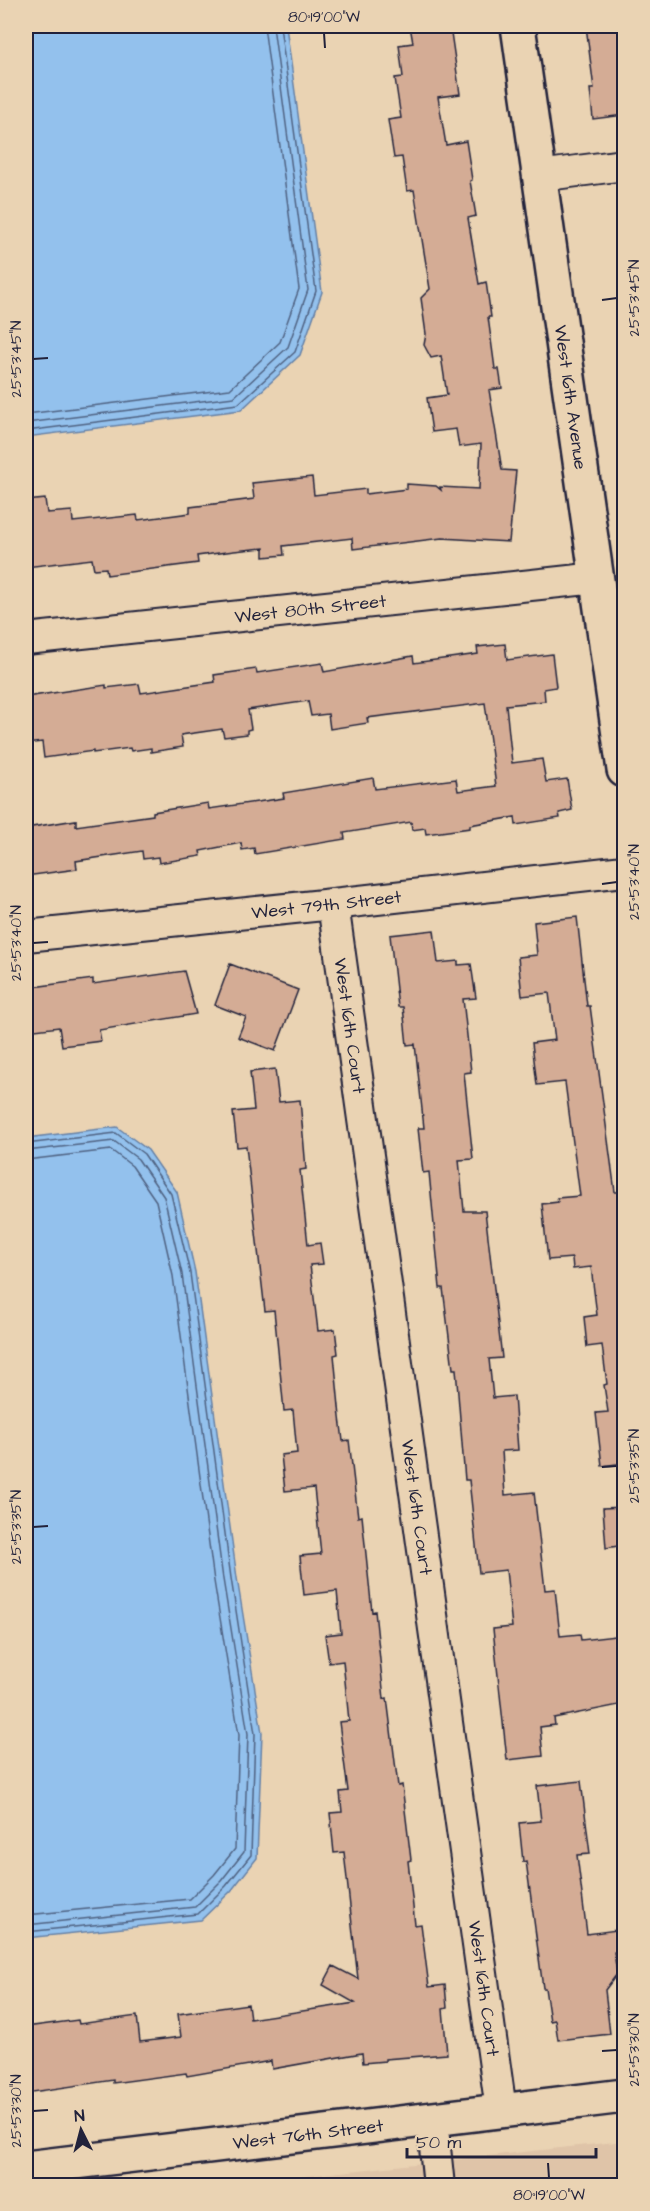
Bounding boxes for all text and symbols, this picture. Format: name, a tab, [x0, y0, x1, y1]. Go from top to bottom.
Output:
text: 80°19'00"W	[288, 7, 360, 28]
text: 25°53'45"N	[624, 260, 645, 336]
text: 25°53'45"N	[6, 321, 27, 397]
street label: West 16th Avenue	[548, 323, 593, 471]
street label: West 80th Street	[233, 589, 388, 630]
text: 25°53'40"N	[624, 844, 645, 920]
street label: West 79th Street	[250, 884, 403, 925]
text: 25°53'40"N	[6, 905, 27, 981]
street label: West 16th Court	[328, 957, 371, 1096]
text: 25°53'35"N	[624, 1429, 645, 1503]
street label: West 16th Court	[395, 1438, 438, 1577]
text: 25°53'35"N	[6, 1490, 27, 1564]
street label: West 16th Court	[462, 1919, 505, 2059]
text: 25°53'30"N	[624, 2013, 645, 2087]
text: 25°53'30"N	[6, 2074, 27, 2148]
north arrow	[51, 2100, 111, 2160]
text: N	[73, 2105, 86, 2128]
street label: West 76th Street	[231, 2113, 385, 2156]
scale bar	[407, 2121, 596, 2159]
text: 50 m	[416, 2130, 461, 2155]
text: 80°19'00"W	[513, 2185, 585, 2206]

